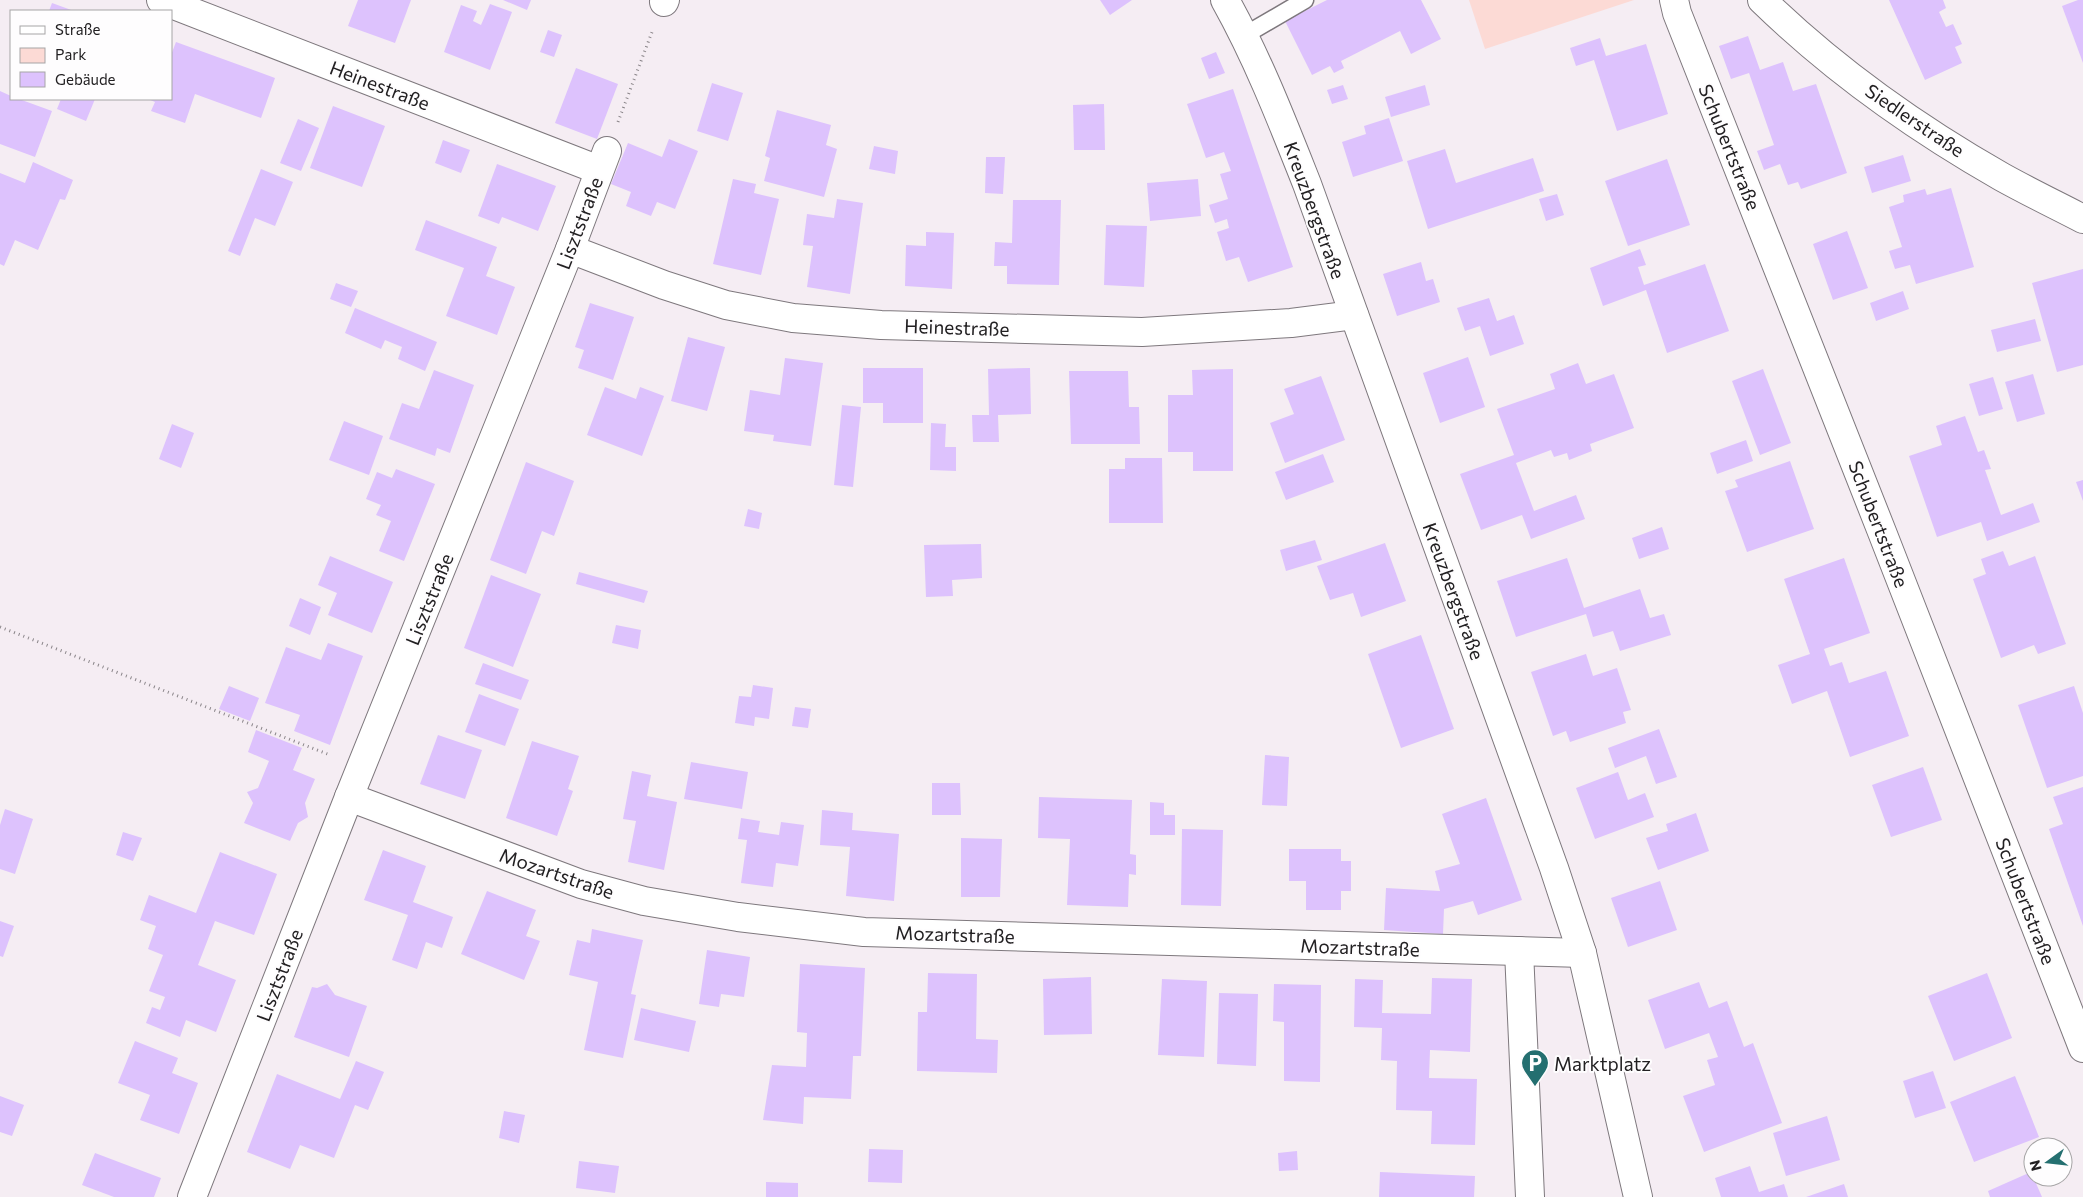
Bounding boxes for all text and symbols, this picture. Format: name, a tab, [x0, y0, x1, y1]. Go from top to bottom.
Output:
legend	[10, 10, 172, 100]
text: Straße	[55, 20, 101, 38]
text: Park	[55, 45, 86, 63]
street label: Heinestraße	[327, 55, 433, 115]
text: Gebäude	[55, 70, 116, 88]
street label: Siedlerstraße	[1861, 78, 1969, 162]
street label: Schubertstraße	[1694, 81, 1766, 213]
street label: Kreuzbergstraße	[1279, 138, 1351, 282]
street label: Lisztstraße	[551, 174, 607, 272]
street label: Heinestraße	[904, 314, 1010, 340]
street label: Schubertstraße	[1844, 457, 1914, 591]
street label: Kreuzbergstraße	[1418, 519, 1490, 663]
street label: Lisztstraße	[400, 550, 458, 648]
street label: Schubertstraße	[1991, 834, 2061, 968]
street label: Mozartstraße	[497, 843, 617, 903]
street label: Mozartstraße	[895, 920, 1015, 948]
street label: Lisztstraße	[251, 926, 307, 1024]
street label: Mozartstraße	[1300, 933, 1420, 961]
parking icon: Marktplatz	[1520, 1048, 1550, 1087]
place label: Marktplatz	[1554, 1052, 1651, 1075]
north arrow	[2023, 1137, 2073, 1187]
text: N	[2025, 1158, 2045, 1173]

